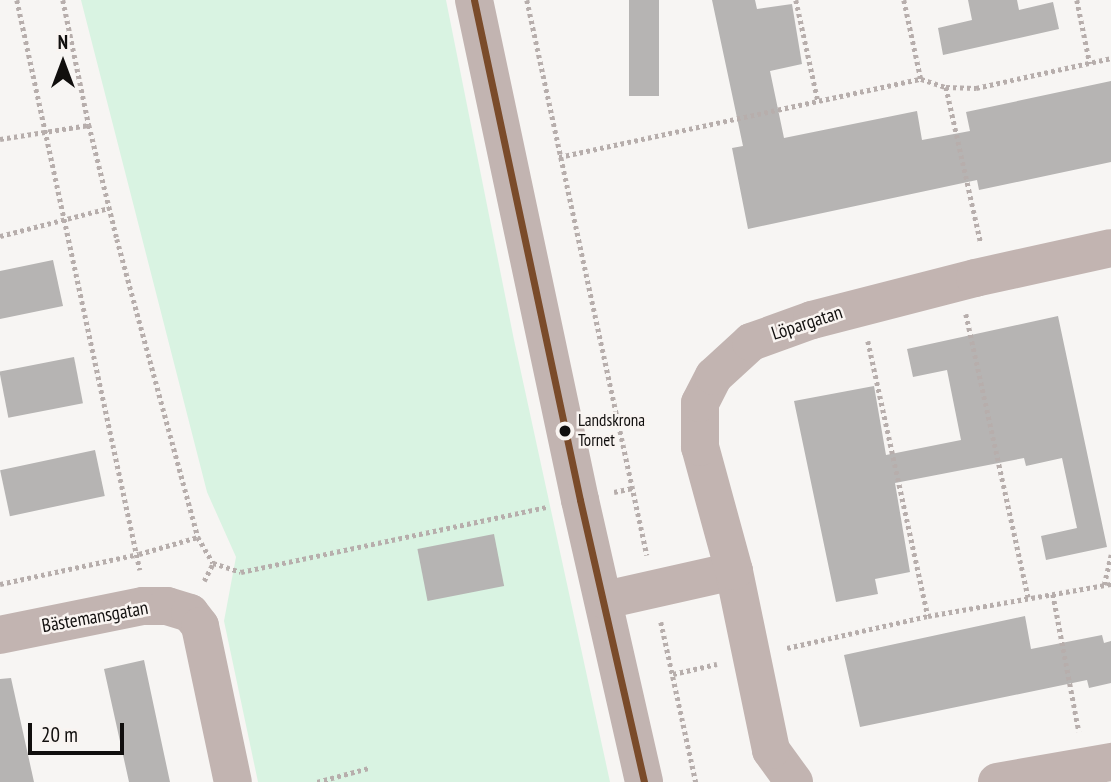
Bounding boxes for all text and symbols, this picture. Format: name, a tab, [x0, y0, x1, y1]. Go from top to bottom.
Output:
north arrow	[28, 28, 98, 98]
text: N	[58, 30, 68, 54]
street label: Löpargatan	[769, 301, 845, 345]
place label: Landskrona Tornet	[578, 411, 645, 451]
marker: Landskrona Tornet	[558, 424, 572, 438]
street label: Bästemansgatan	[40, 596, 150, 638]
scale bar	[32, 708, 128, 752]
text: 20 m	[41, 721, 78, 748]

